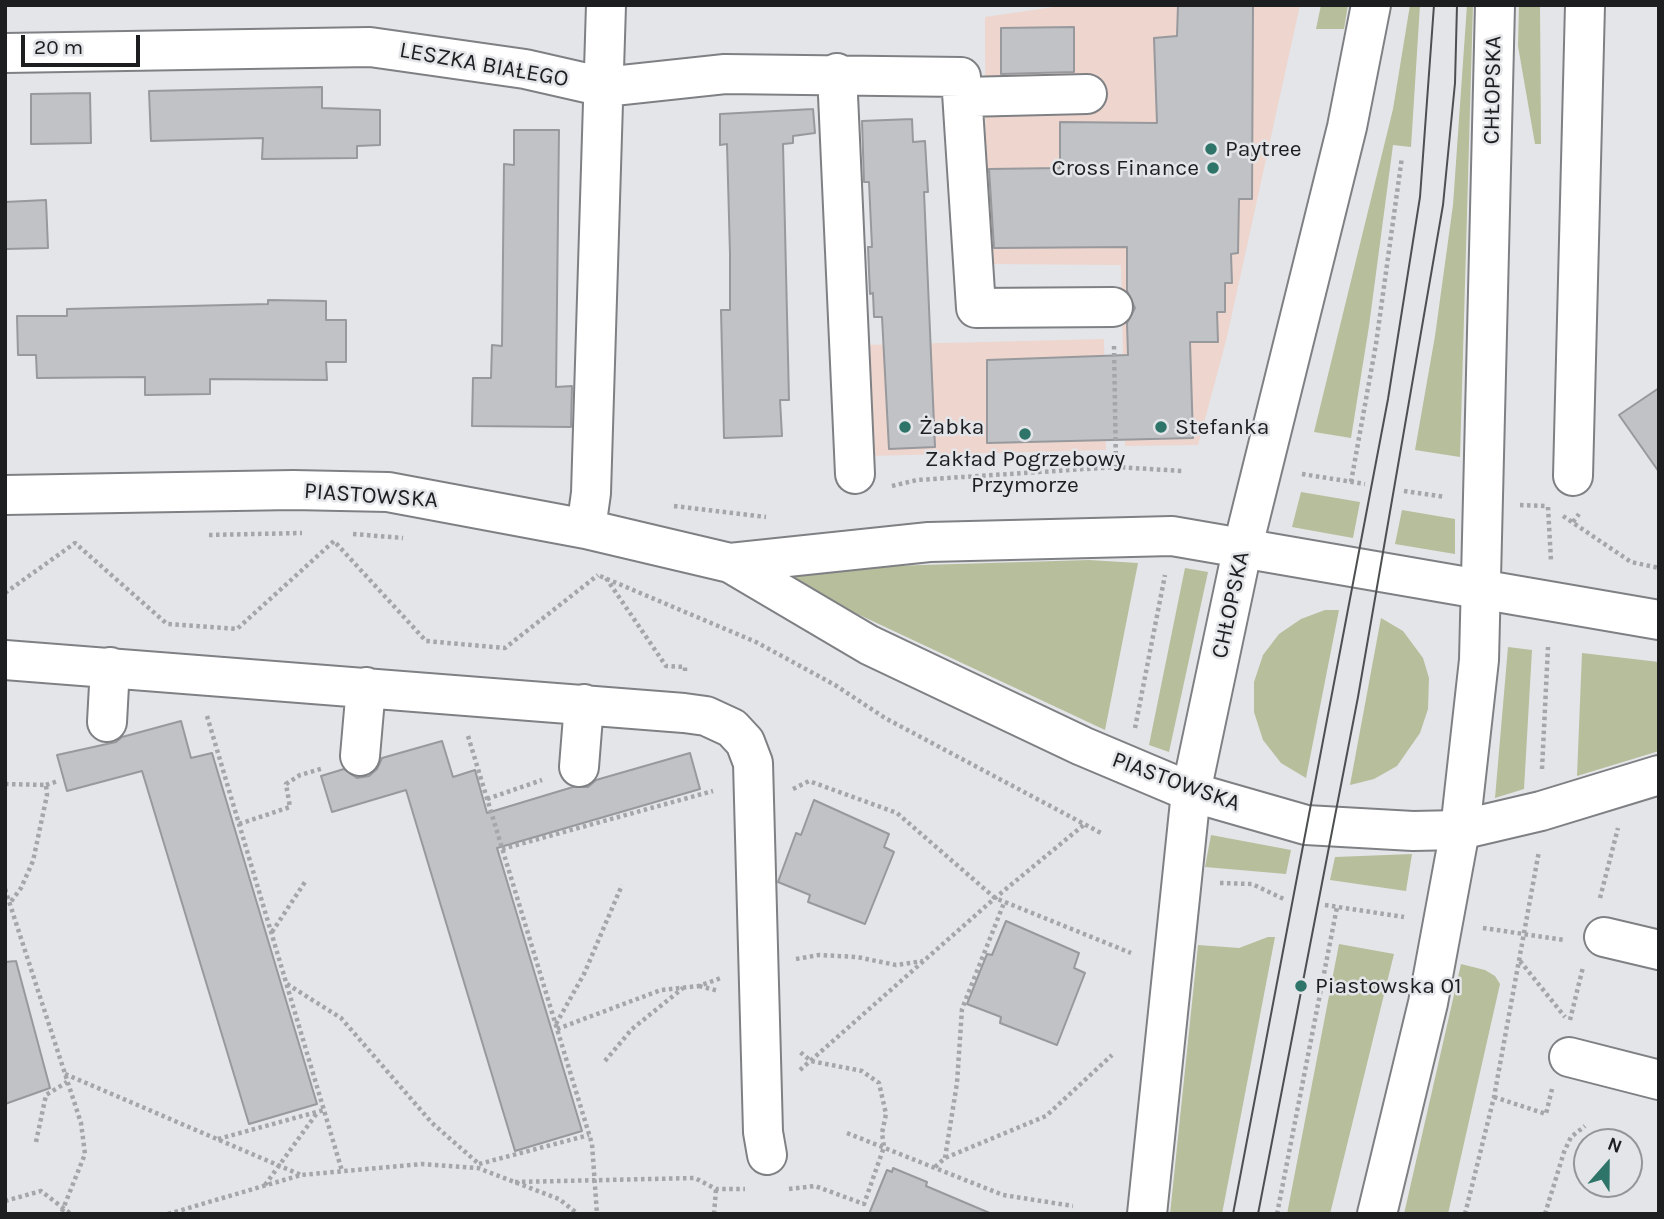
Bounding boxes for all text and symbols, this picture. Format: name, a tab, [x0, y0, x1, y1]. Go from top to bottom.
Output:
scale bar	[24, 21, 144, 65]
text: 20 m	[34, 35, 83, 59]
street label: CHŁOPSKA	[1478, 35, 1508, 145]
street label: LESZKA BIAŁEGO	[397, 37, 571, 93]
place label: Paytree	[1225, 135, 1302, 163]
marker: Paytree	[1203, 141, 1219, 157]
place label: Cross Finance	[1051, 154, 1199, 182]
marker: Cross Finance	[1205, 160, 1221, 176]
place label: Żabka	[919, 413, 985, 441]
place label: Stefanka	[1175, 413, 1269, 441]
marker: Żabka	[897, 419, 913, 435]
marker: Stefanka	[1153, 419, 1169, 435]
marker: Zakład Pogrzebowy Przymorze	[1017, 426, 1033, 442]
place label: Zakład Pogrzebowy Przymorze	[925, 445, 1125, 499]
street label: PIASTOWSKA	[303, 478, 439, 514]
street label: CHŁOPSKA	[1206, 549, 1256, 661]
street label: PIASTOWSKA	[1108, 746, 1244, 818]
place label: Piastowska 01	[1315, 972, 1462, 1000]
marker: Piastowska 01	[1293, 978, 1309, 994]
north arrow	[1573, 1128, 1643, 1198]
text: N	[1605, 1133, 1625, 1158]

